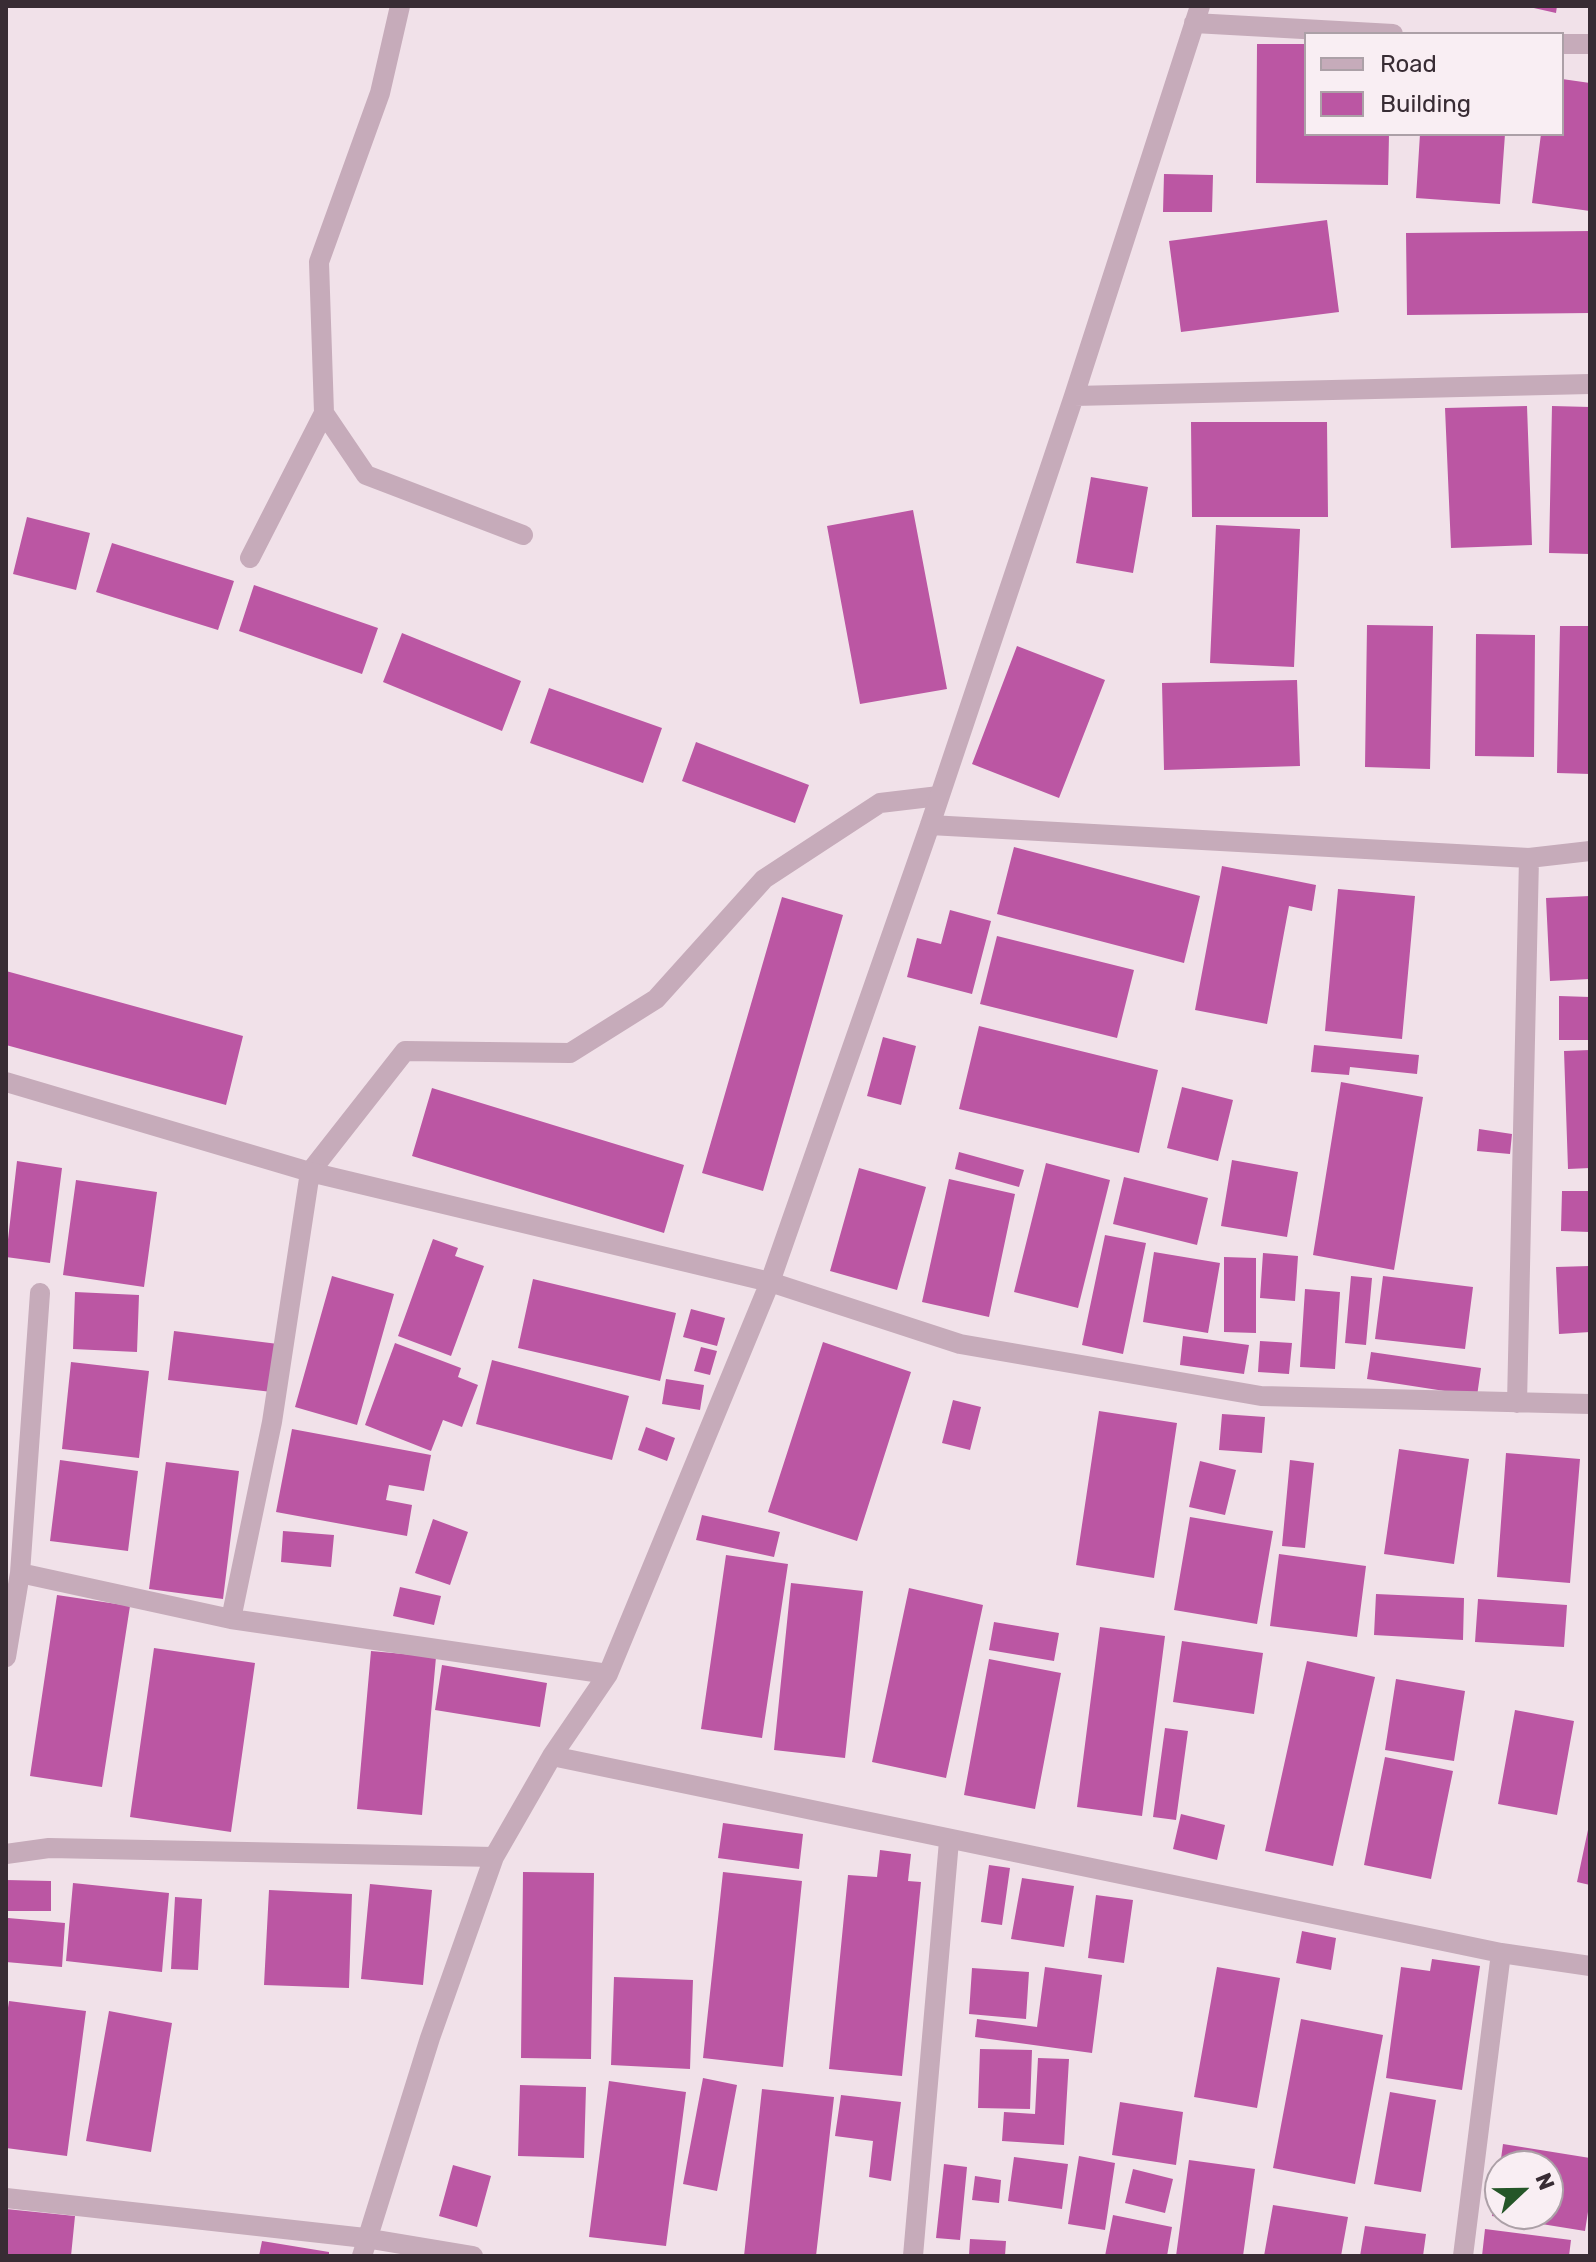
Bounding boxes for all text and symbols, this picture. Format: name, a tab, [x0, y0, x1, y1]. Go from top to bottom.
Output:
legend	[1304, 32, 1564, 136]
text: Road	[1380, 50, 1437, 78]
text: Building	[1380, 90, 1471, 118]
north arrow	[1484, 2150, 1564, 2230]
text: N	[1529, 2169, 1560, 2194]

